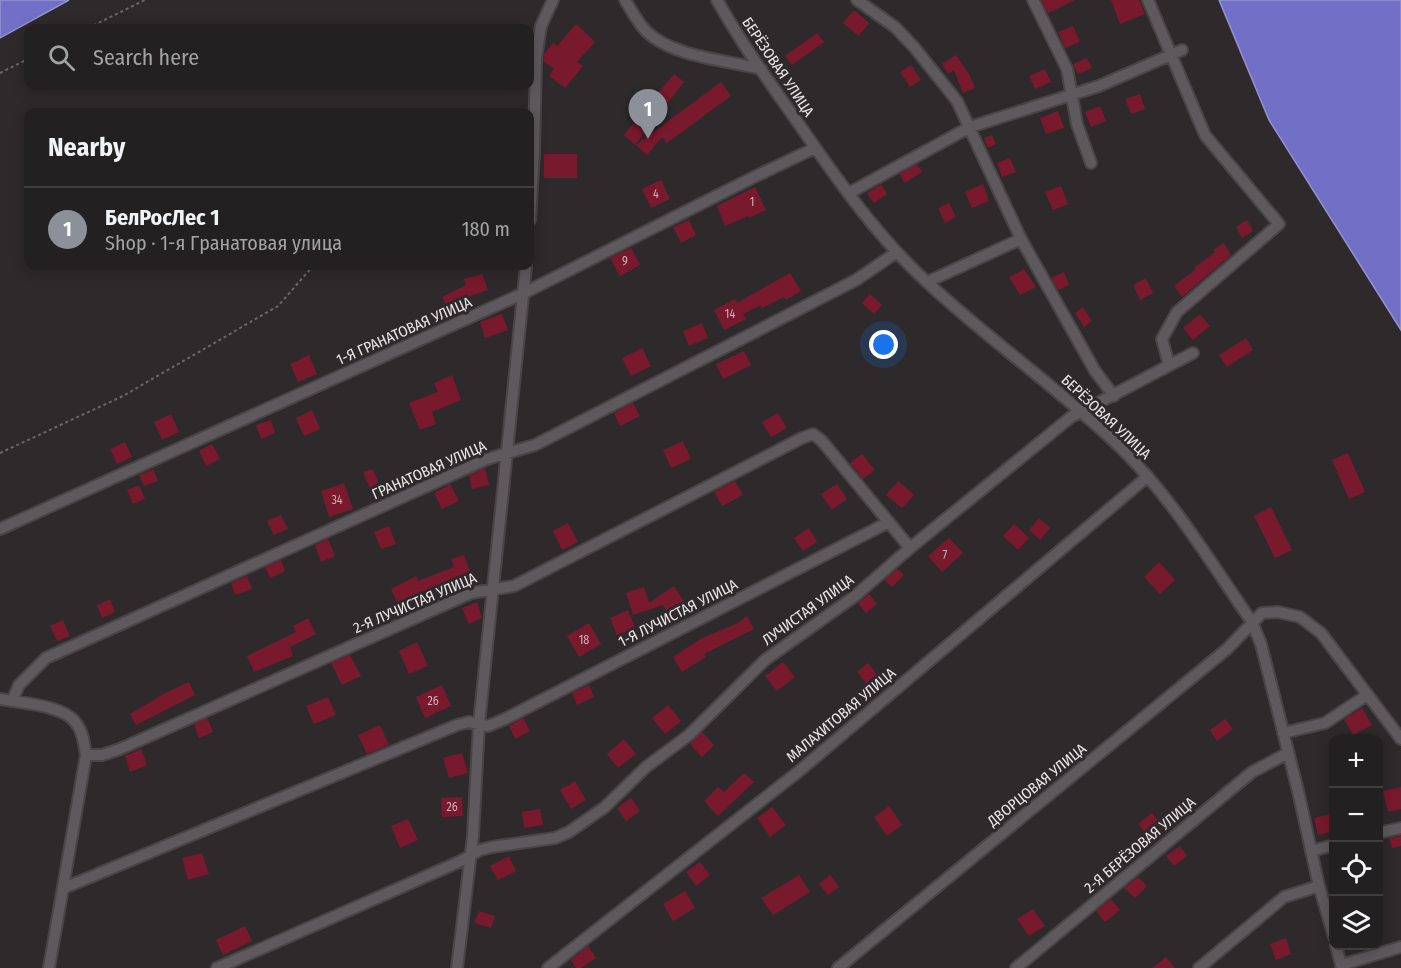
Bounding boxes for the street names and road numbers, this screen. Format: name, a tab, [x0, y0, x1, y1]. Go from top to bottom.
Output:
street label: БЕРЁЗОВАЯ УЛИЦА	[738, 14, 818, 120]
street label: 1-Я ГРАНАТОВАЯ УЛИЦА	[334, 293, 475, 369]
street label: БЕРЁЗОВАЯ УЛИЦА	[1058, 371, 1155, 463]
street label: ГРАНАТОВАЯ УЛИЦА	[369, 437, 489, 503]
street label: 2-Я ЛУЧИСТАЯ УЛИЦА	[351, 569, 479, 637]
street label: ЛУЧИСТАЯ УЛИЦА	[759, 571, 857, 649]
street label: 1-Я ЛУЧИСТАЯ УЛИЦА	[615, 575, 741, 651]
street label: МАЛАХИТОВАЯ УЛИЦА	[783, 664, 899, 766]
street label: ДВОРЦОВАЯ УЛИЦА	[983, 740, 1090, 831]
street label: 2-Я БЕРЁЗОВАЯ УЛИЦА	[1081, 793, 1199, 897]

